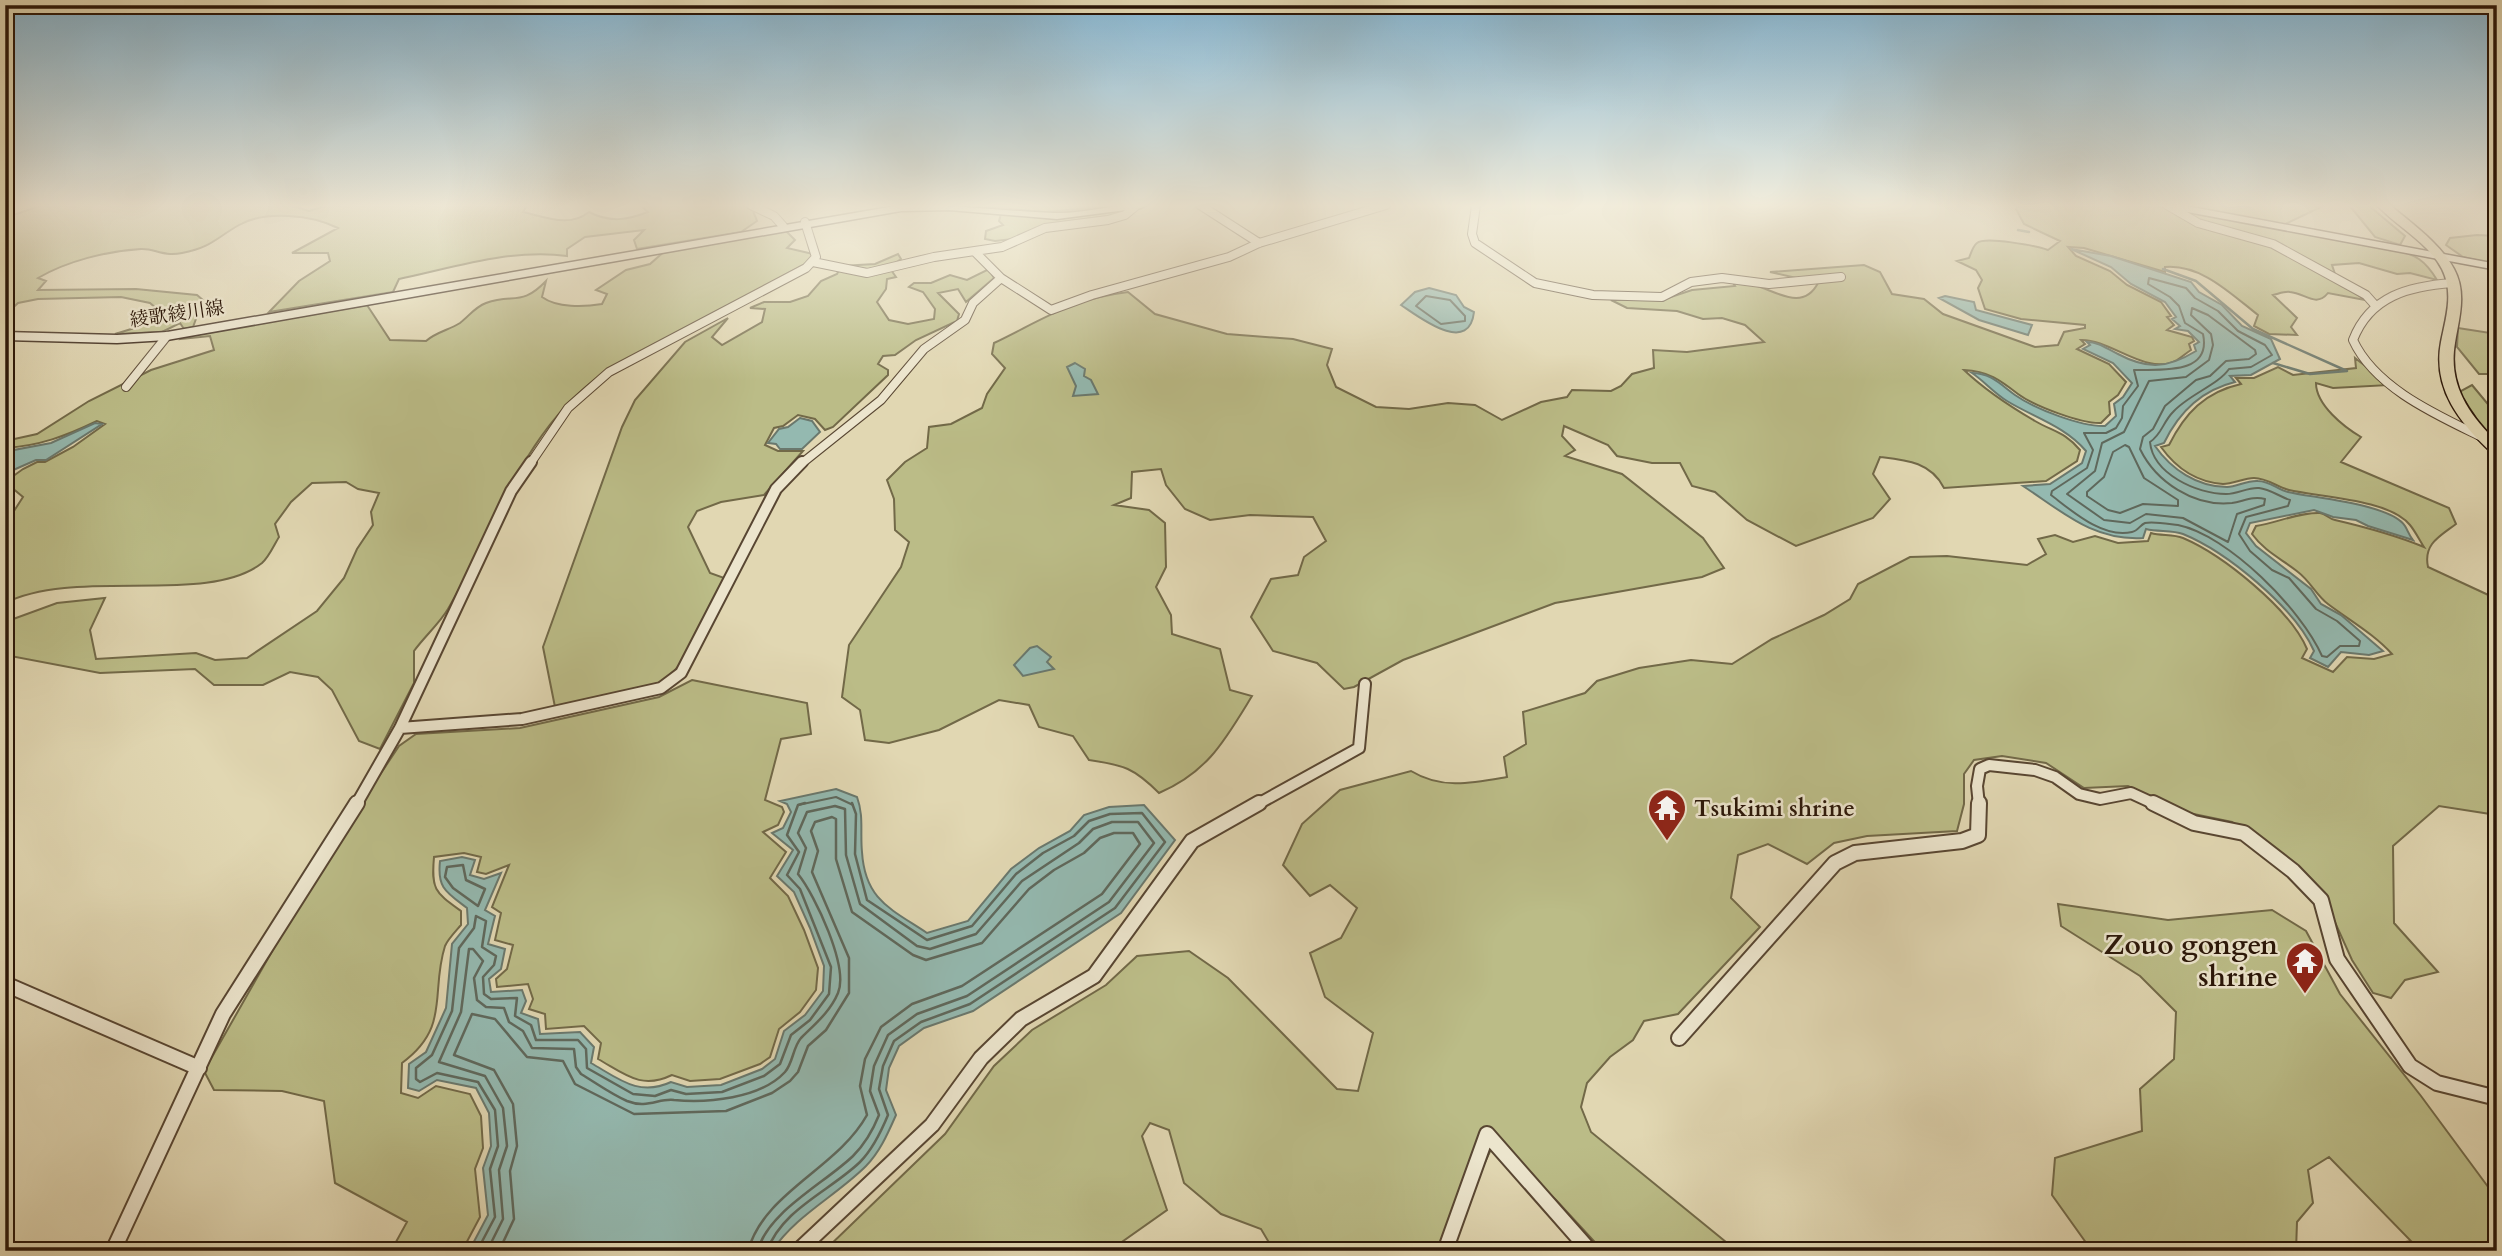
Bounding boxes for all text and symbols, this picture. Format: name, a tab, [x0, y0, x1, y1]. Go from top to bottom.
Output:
street label: 綾歌綾川線	[128, 295, 226, 333]
temple icon: Tsukimi shrine	[1646, 787, 1688, 842]
place label: Tsukimi shrine	[1694, 793, 1855, 824]
place label: Zouo gongen shrine	[2103, 926, 2278, 996]
temple icon: Zouo gongen shrine	[2284, 940, 2326, 995]

